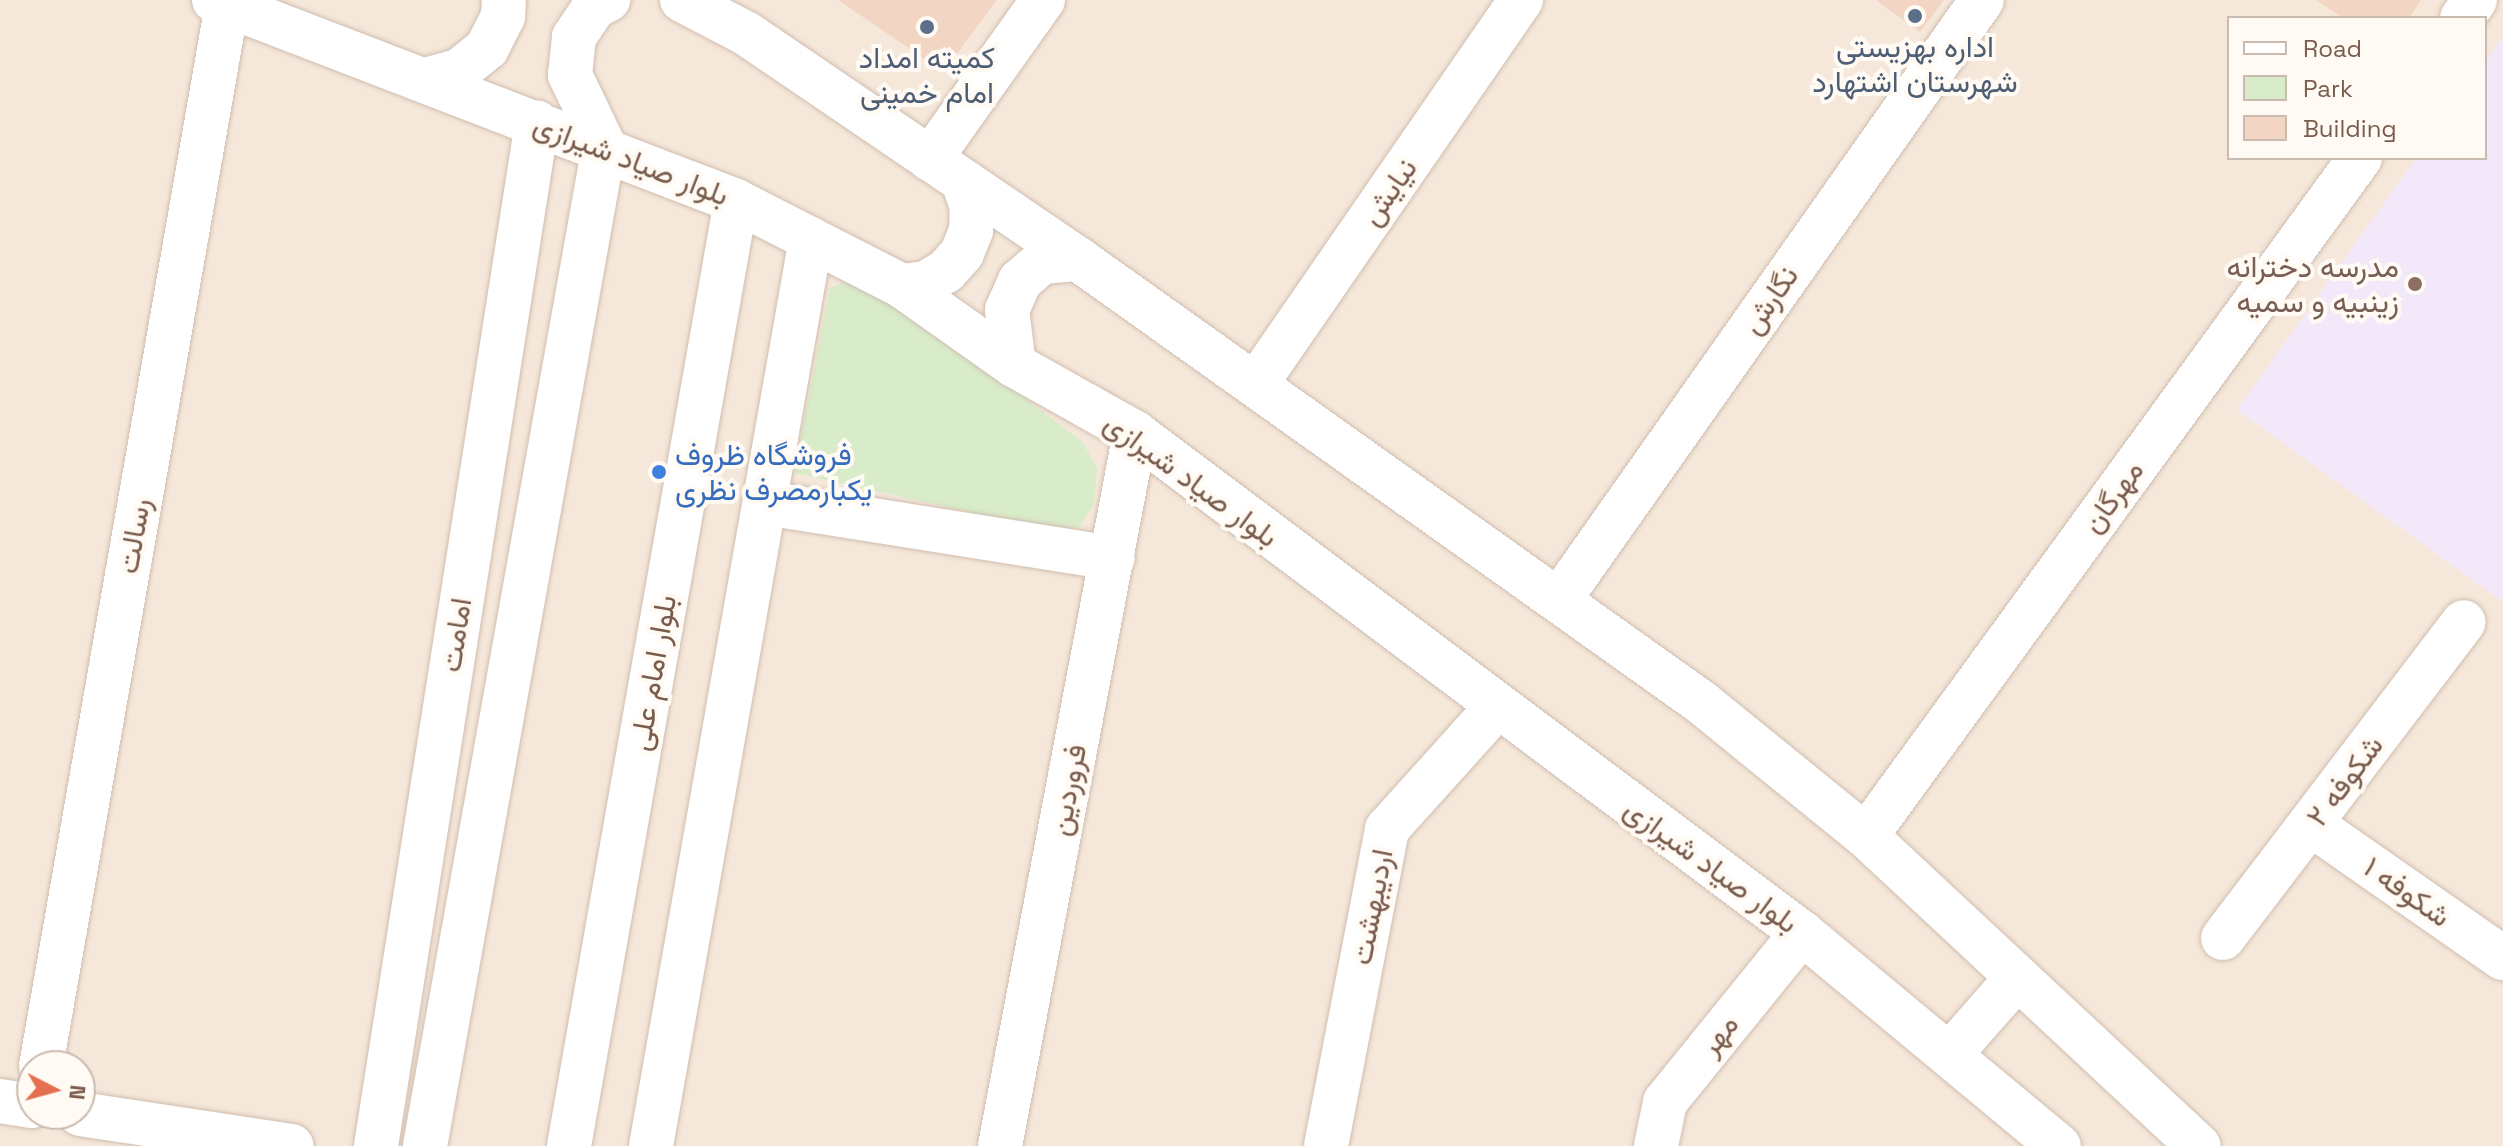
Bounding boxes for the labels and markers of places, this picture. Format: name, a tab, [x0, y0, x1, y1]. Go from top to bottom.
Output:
marker: اداره بهزیستی شهرستان اشتهارد	[1906, 7, 1924, 25]
marker: کمیته امداد امام خمینی	[918, 18, 936, 36]
place label: اداره بهزیستی شهرستان اشتهارد	[1812, 29, 2018, 100]
place label: کمیته امداد امام خمینی	[859, 40, 995, 110]
place label: مدرسه دخترانه زینبیه و سمیه	[2226, 249, 2399, 320]
marker: مدرسه دخترانه زینبیه و سمیه	[2406, 275, 2424, 293]
place label: فروشگاه ظروف یکبارمصرف نظری	[675, 437, 872, 508]
marker: فروشگاه ظروف یکبارمصرف نظری	[650, 463, 668, 481]

